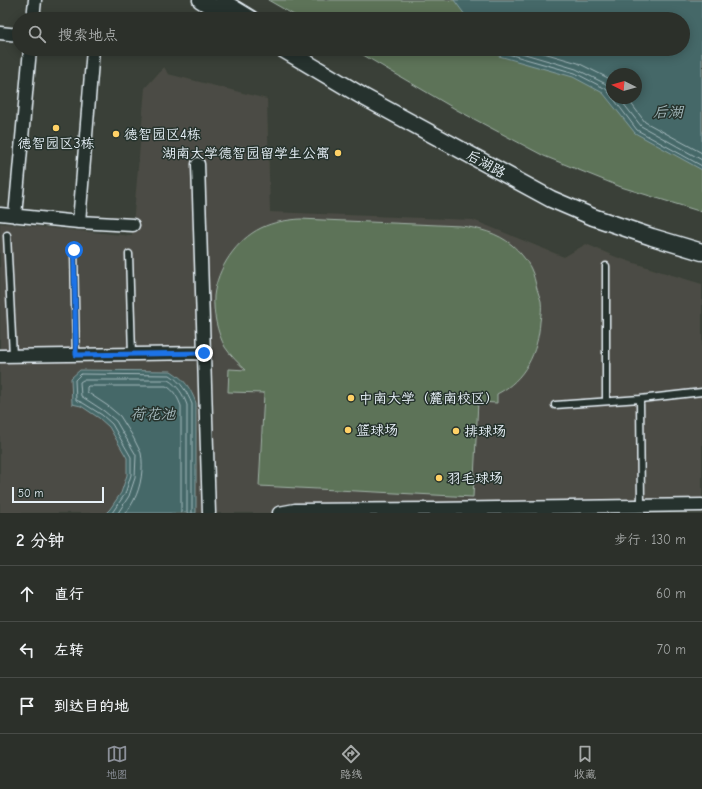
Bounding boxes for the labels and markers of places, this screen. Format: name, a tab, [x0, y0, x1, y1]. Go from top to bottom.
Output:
marker: 徳智园区3栋	[51, 123, 61, 133]
place label: 徳智园区4栋	[124, 126, 201, 143]
marker: 徳智园区4栋	[111, 129, 121, 139]
place label: 徳智园区3栋	[17, 135, 95, 152]
place label: 湖南大学德智园留学生公寓	[162, 145, 330, 162]
marker: 湖南大学德智园留学生公寓	[333, 148, 343, 158]
place label: 中南大学（麓南校区）	[359, 390, 499, 407]
marker: 中南大学（麓南校区）	[346, 393, 356, 403]
place label: 篮球场	[356, 422, 398, 439]
place label: 排球场	[464, 423, 506, 440]
marker: 篮球场	[343, 425, 353, 435]
marker: 排球场	[451, 426, 461, 436]
place label: 羽毛球场	[447, 470, 503, 487]
marker: 羽毛球场	[434, 473, 444, 483]

